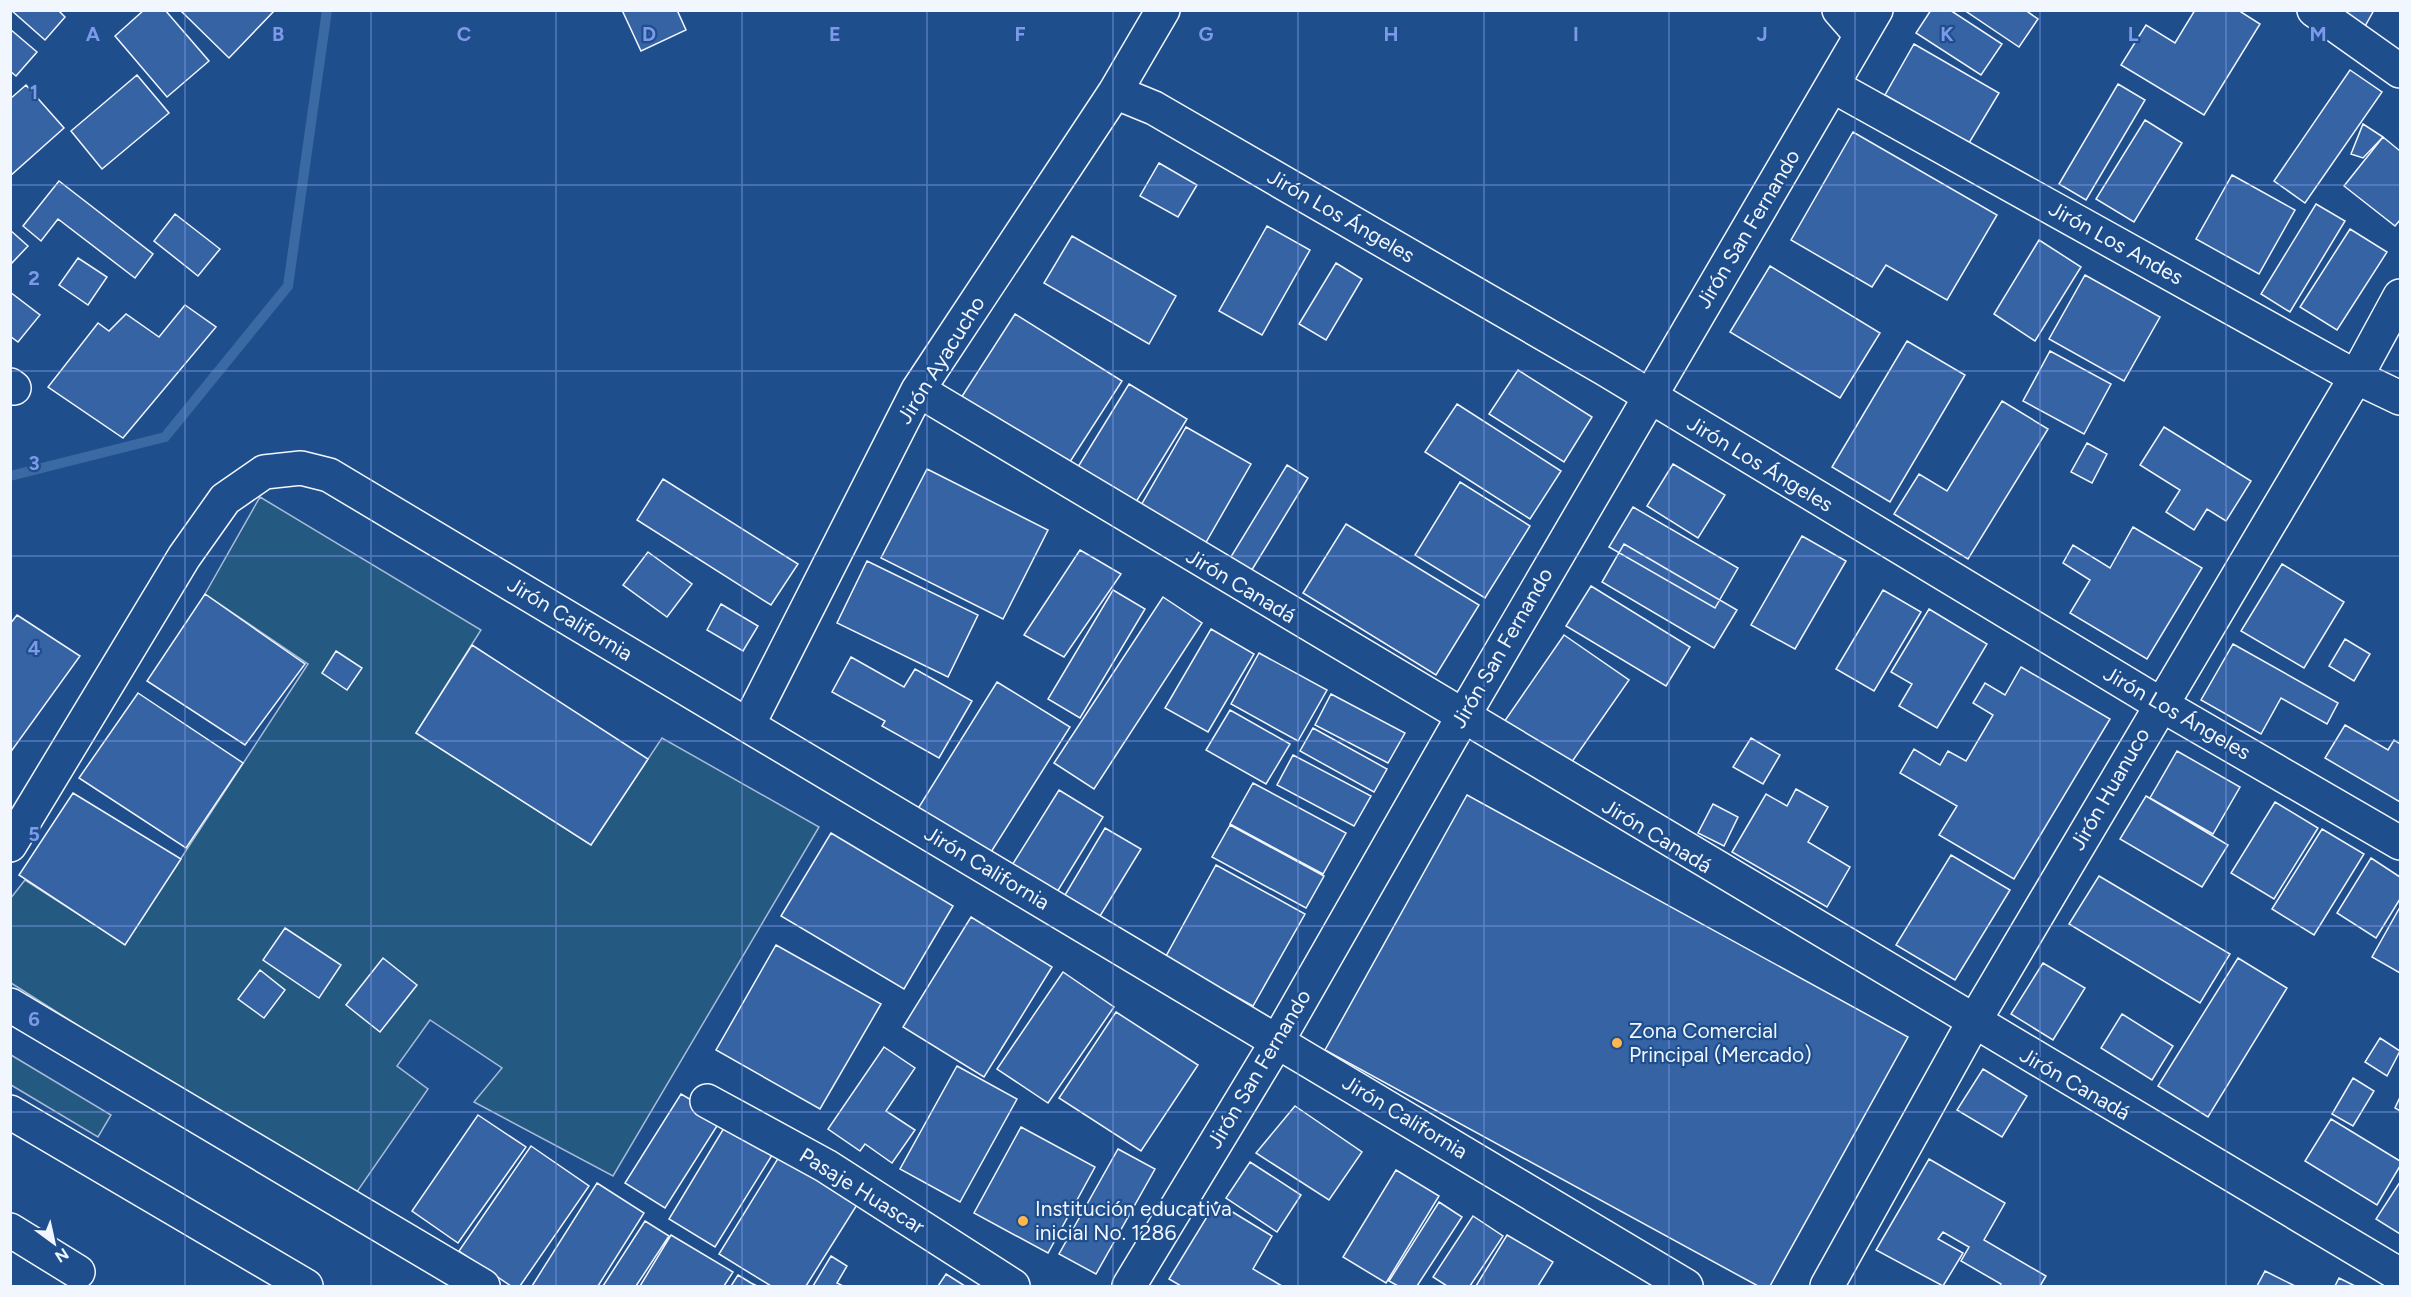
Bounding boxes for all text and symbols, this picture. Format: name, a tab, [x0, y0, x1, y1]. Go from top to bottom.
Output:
text: A	[86, 22, 101, 46]
text: B	[272, 22, 284, 46]
text: C	[457, 22, 471, 46]
text: D	[642, 22, 656, 46]
text: E	[829, 22, 841, 46]
text: F	[1014, 22, 1026, 46]
text: G	[1199, 22, 1214, 46]
text: H	[1384, 22, 1399, 46]
text: I	[1573, 22, 1579, 46]
text: J	[1756, 22, 1768, 46]
text: K	[1940, 22, 1954, 46]
text: L	[2128, 22, 2139, 46]
text: M	[2309, 22, 2327, 46]
text: 1	[30, 80, 38, 104]
street label: Jirón San Fernando	[1690, 145, 1805, 313]
street label: Jirón Los Ángeles	[1263, 163, 1419, 268]
street label: Jirón Los Andes	[2045, 195, 2188, 290]
text: 2	[28, 266, 40, 290]
street label: Jirón Ayacucho	[891, 291, 990, 428]
street label: Jirón Los Ángeles	[1683, 410, 1838, 517]
text: 3	[28, 451, 40, 475]
street label: Jirón Canadá	[1182, 543, 1300, 628]
street label: Jirón San Fernando	[1446, 563, 1558, 732]
street label: Jirón California	[503, 571, 637, 666]
text: 4	[28, 636, 41, 660]
street label: Jirón Los Ángeles	[2099, 660, 2255, 765]
street label: Jirón Huanuco	[2064, 723, 2155, 854]
street label: Jirón Canadá	[1598, 793, 1716, 878]
street label: Jirón California	[920, 820, 1054, 915]
text: 5	[28, 822, 40, 846]
street label: Jirón San Fernando	[1201, 985, 1316, 1153]
text: 6	[28, 1007, 40, 1031]
place label: Zona Comercial Principal (Mercado)	[1629, 1018, 1812, 1067]
marker: Zona Comercial Principal (Mercado)	[1610, 1036, 1624, 1050]
street label: Jirón Canadá	[2016, 1042, 2135, 1125]
street label: Jirón California	[1338, 1069, 1472, 1164]
street label: Pasaje Huascar	[795, 1142, 929, 1239]
place label: Institución educativa inicial No. 1286	[1035, 1196, 1232, 1245]
north arrow	[24, 1213, 84, 1273]
marker: Institución educativa inicial No. 1286	[1016, 1214, 1030, 1228]
text: N	[52, 1244, 72, 1266]

